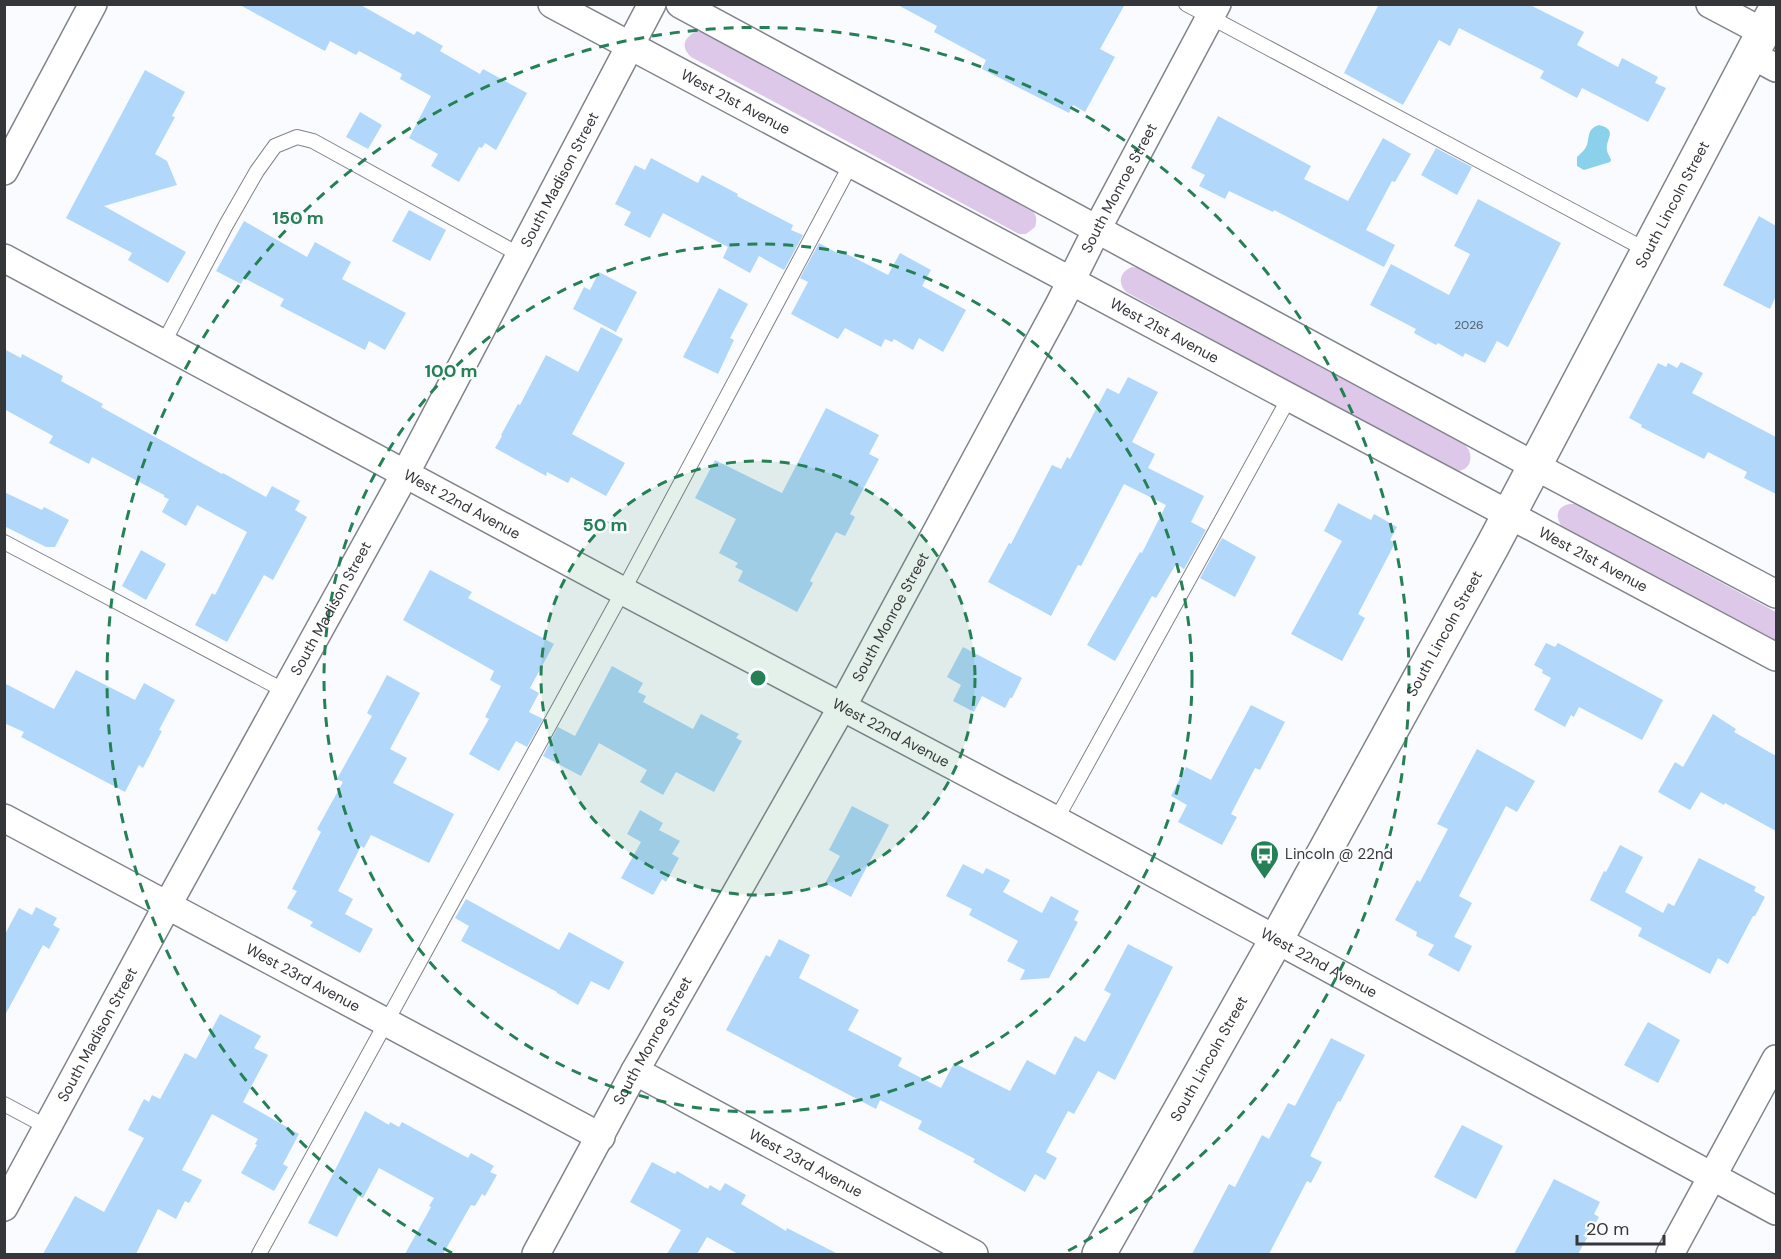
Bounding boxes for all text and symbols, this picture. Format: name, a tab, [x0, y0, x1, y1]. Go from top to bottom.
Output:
street label: West 21st Avenue	[678, 65, 794, 139]
street label: South Madison Street	[516, 108, 604, 251]
street label: South Monroe Street	[1077, 120, 1162, 256]
street label: South Lincoln Street	[1631, 137, 1714, 272]
text: 150 m	[272, 206, 324, 230]
street label: West 21st Avenue	[1106, 293, 1222, 368]
house number: 2026	[1454, 317, 1484, 333]
text: 100 m	[424, 359, 478, 383]
street label: West 22nd Avenue	[400, 465, 524, 544]
text: 50 m	[582, 513, 628, 537]
street label: West 21st Avenue	[1535, 522, 1651, 597]
street label: South Madison Street	[286, 538, 376, 679]
street label: South Monroe Street	[848, 549, 934, 685]
street label: South Lincoln Street	[1402, 567, 1487, 700]
centre of rings	[748, 668, 768, 688]
street label: West 22nd Avenue	[829, 694, 953, 772]
bus stop icon: Lincoln @ 22nd	[1248, 838, 1280, 880]
place label: Lincoln @ 22nd	[1285, 844, 1393, 864]
street label: West 22nd Avenue	[1257, 923, 1381, 1003]
street label: West 23rd Avenue	[242, 939, 364, 1016]
street label: South Madison Street	[53, 964, 142, 1105]
street label: South Monroe Street	[609, 973, 697, 1108]
street label: South Lincoln Street	[1166, 992, 1252, 1125]
street label: West 23rd Avenue	[745, 1124, 866, 1202]
scale bar	[1577, 1208, 1664, 1246]
text: 20 m	[1586, 1217, 1629, 1241]

